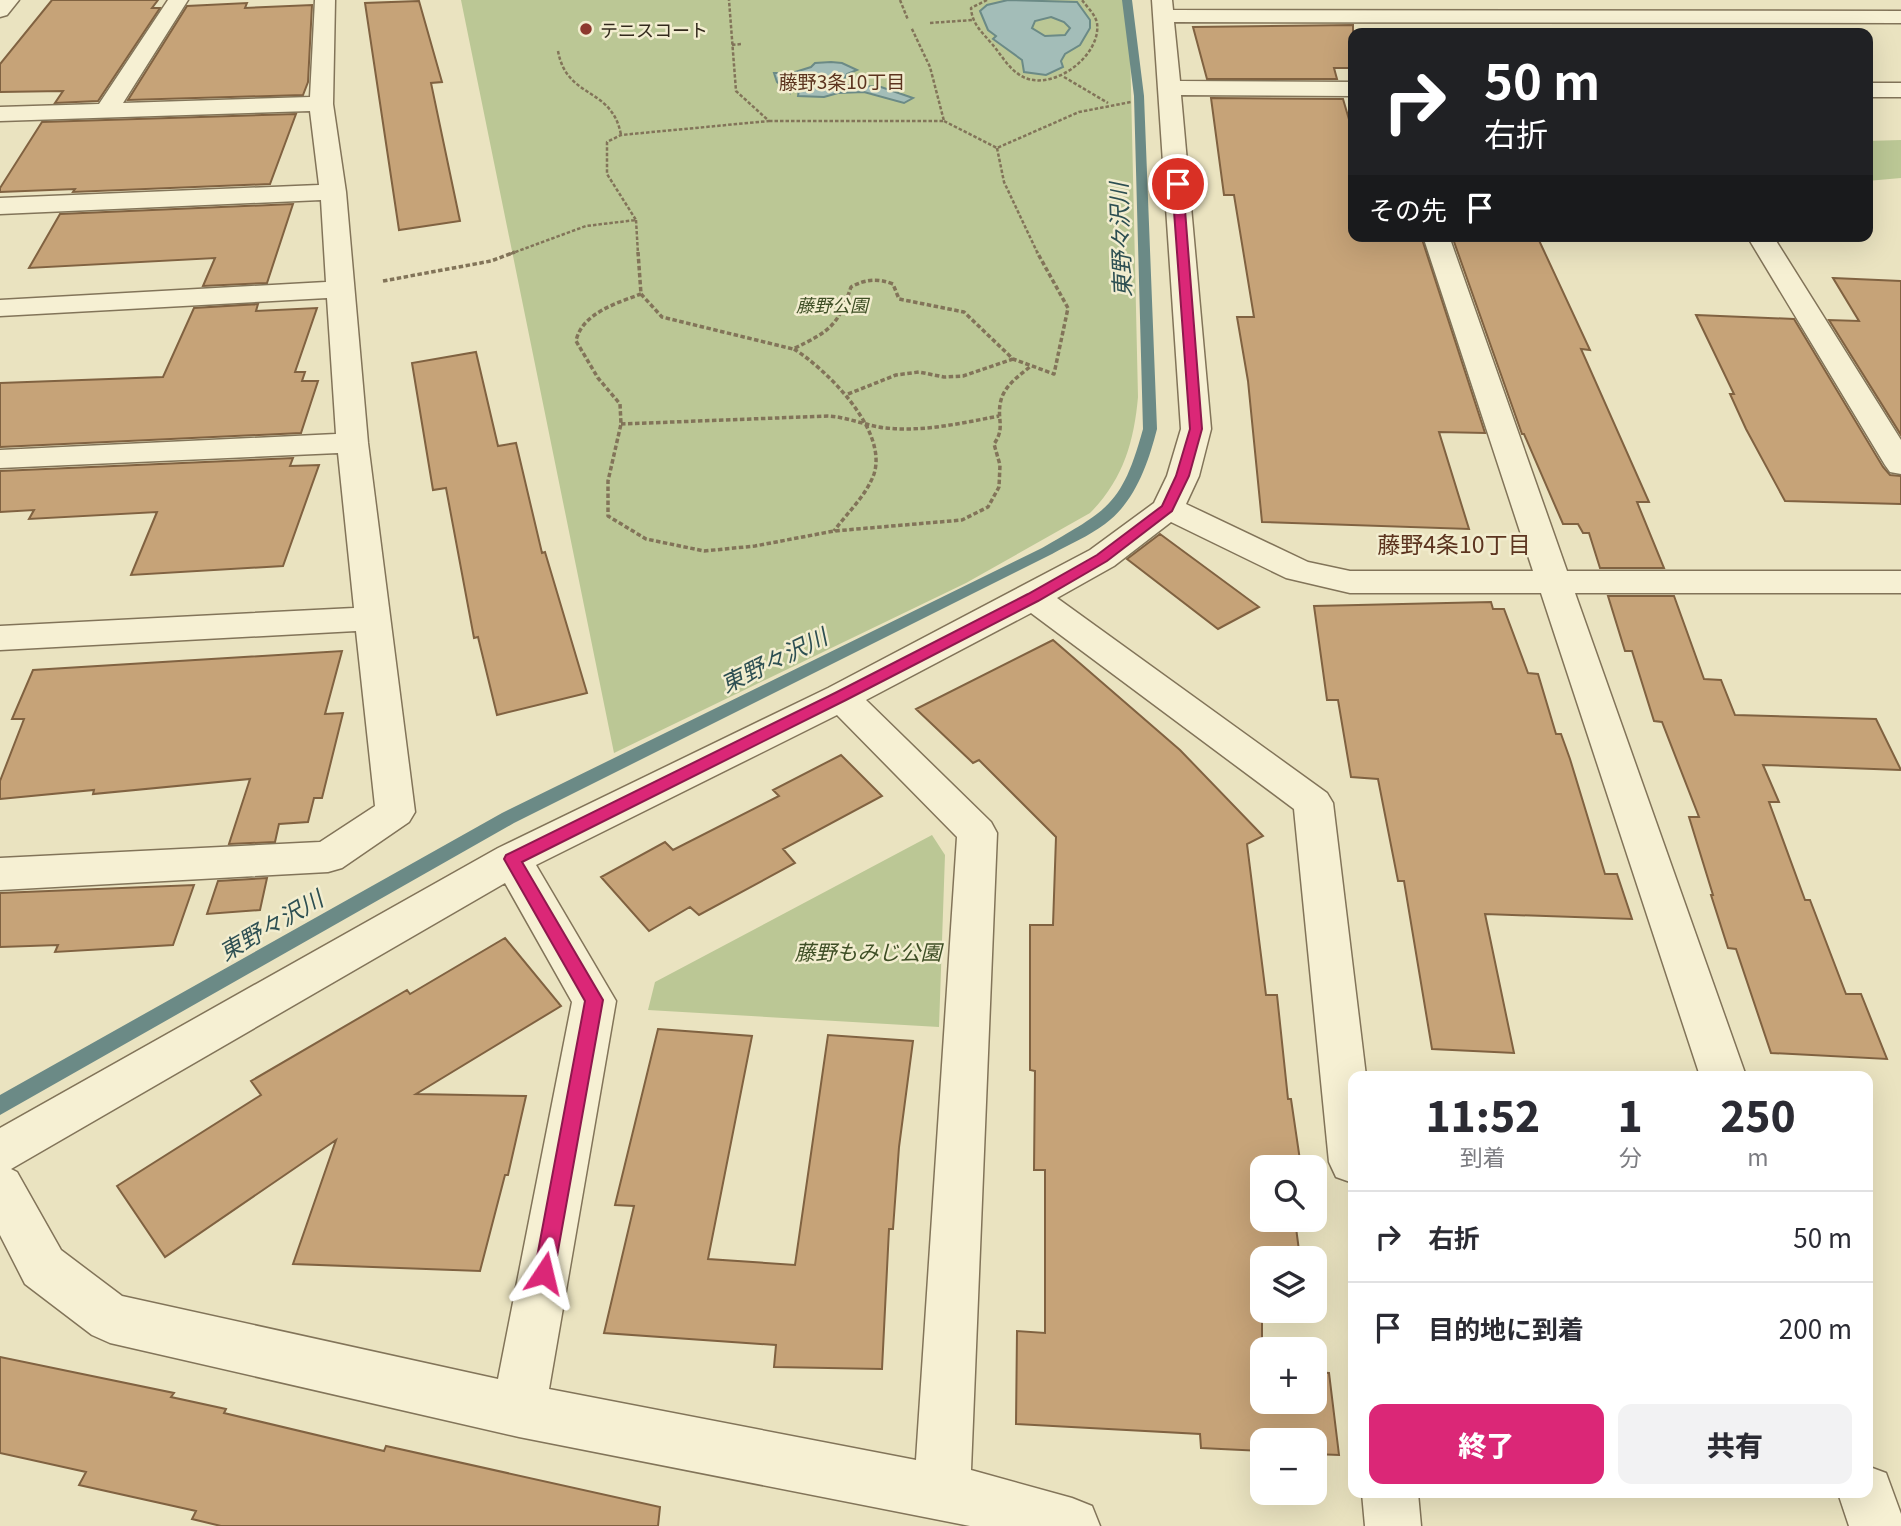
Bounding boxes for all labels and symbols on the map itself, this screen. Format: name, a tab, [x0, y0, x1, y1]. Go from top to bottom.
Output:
place label: テニスコート	[600, 16, 708, 42]
marker: テニスコート	[578, 21, 594, 37]
district label: 藤野3条10丁目	[779, 67, 905, 94]
pin	[1148, 154, 1208, 214]
water label: 東野々沢川	[1100, 179, 1138, 298]
park label: 藤野公園	[796, 291, 871, 317]
district label: 藤野4条10丁目	[1377, 526, 1531, 560]
water label: 東野々沢川	[714, 617, 835, 699]
water label: 東野々沢川	[212, 879, 331, 967]
park label: 藤野もみじ公園	[795, 936, 944, 966]
position arrow	[507, 1236, 581, 1310]

